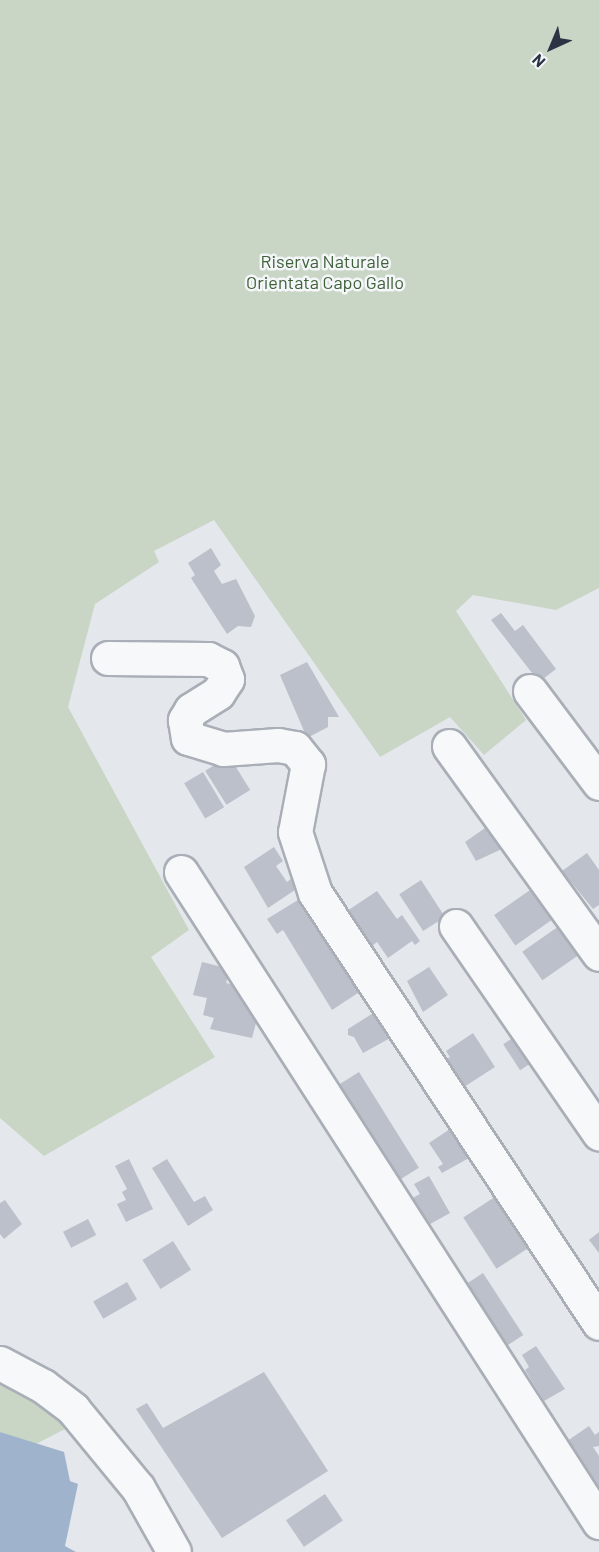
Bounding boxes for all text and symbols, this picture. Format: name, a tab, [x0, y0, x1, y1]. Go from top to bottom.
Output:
north arrow	[521, 18, 581, 78]
text: N	[528, 51, 549, 72]
park label: Riserva Naturale Orientata Capo Gallo	[246, 251, 404, 294]

